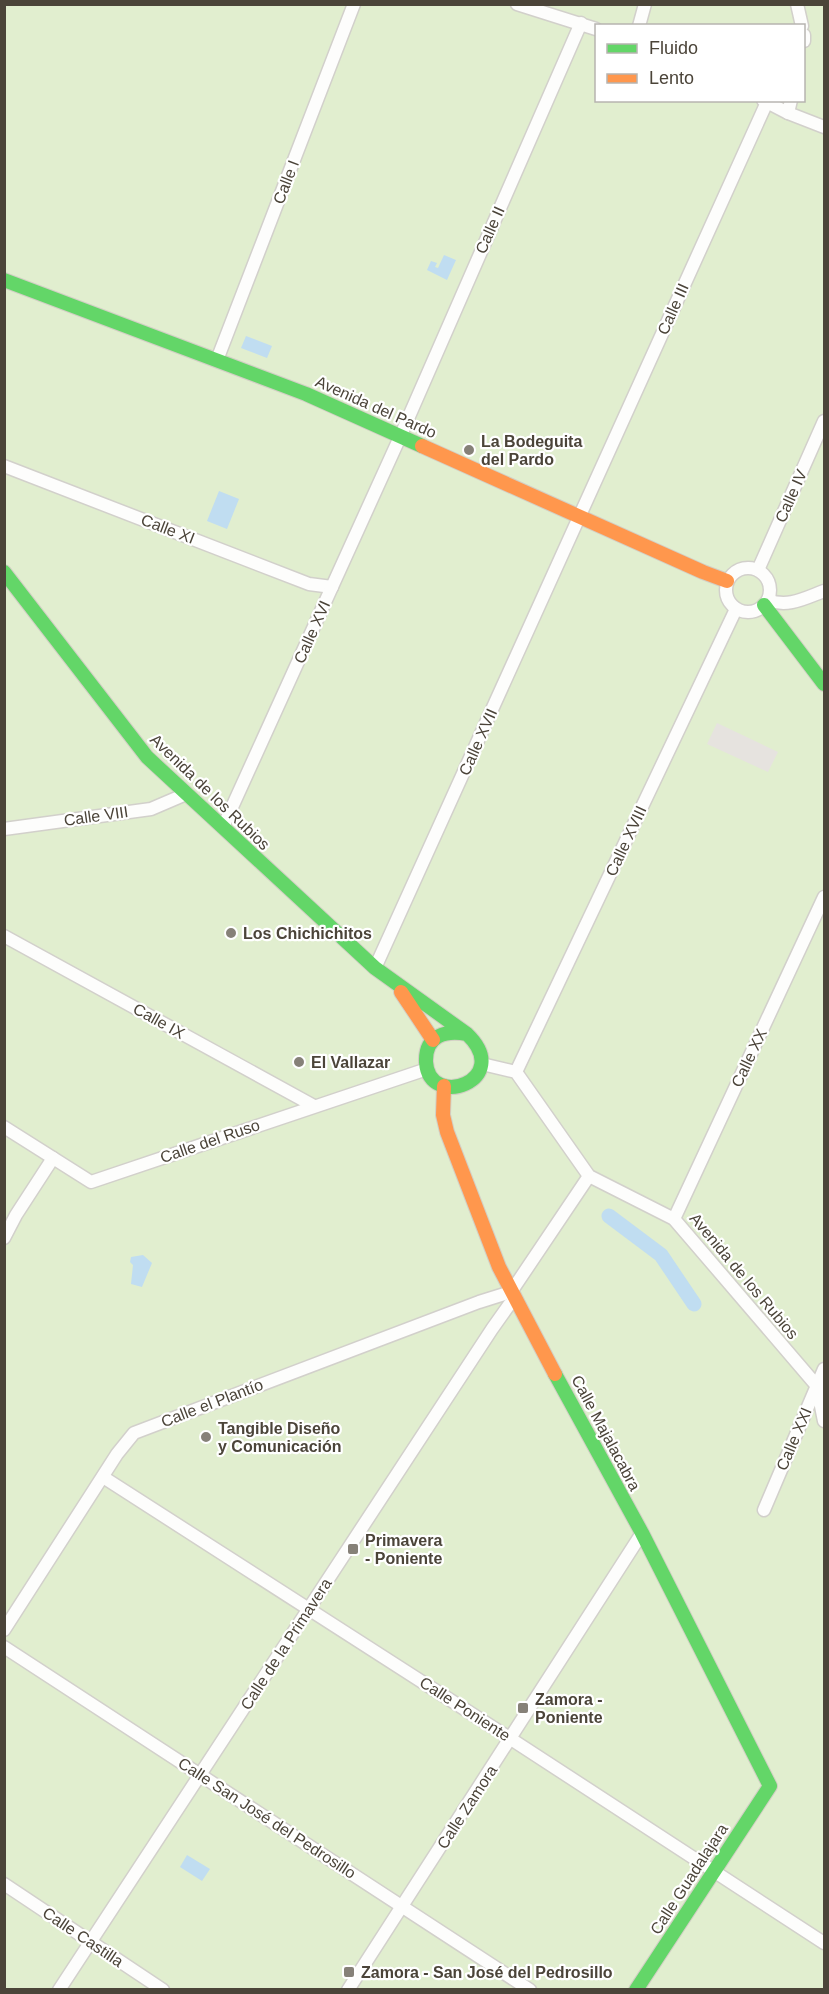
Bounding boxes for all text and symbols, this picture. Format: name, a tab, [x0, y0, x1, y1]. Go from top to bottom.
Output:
legend	[595, 24, 805, 102]
text: Fluido	[649, 38, 698, 58]
text: Lento	[649, 68, 694, 88]
street label: Calle I	[270, 158, 302, 206]
street label: Calle II	[472, 204, 508, 256]
street label: Calle III	[654, 281, 692, 337]
street label: Avenida del Pardo	[313, 373, 439, 441]
place label: La Bodeguita del Pardo	[481, 433, 582, 468]
marker: La Bodeguita del Pardo	[462, 443, 476, 457]
street label: Calle IV	[772, 467, 810, 525]
street label: Calle XI	[139, 511, 197, 547]
street label: Calle XVI	[291, 598, 333, 666]
street label: Calle XVII	[456, 706, 500, 778]
street label: Avenida de los Rubios	[147, 731, 273, 853]
street label: Calle VIII	[63, 803, 129, 829]
street label: Calle XVIII	[602, 803, 650, 879]
place label: Los Chichichitos	[243, 925, 372, 942]
marker: Los Chichichitos	[224, 926, 238, 940]
street label: Calle IX	[130, 1000, 188, 1042]
street label: Calle XX	[728, 1026, 770, 1090]
place label: El Vallazar	[311, 1054, 390, 1071]
marker: El Vallazar	[292, 1055, 306, 1069]
street label: Calle del Ruso	[158, 1116, 262, 1166]
street label: Avenida de los Rubios	[686, 1210, 802, 1342]
street label: Calle Majalacabra	[568, 1372, 644, 1494]
street label: Calle el Plantío	[159, 1376, 265, 1430]
street label: Calle XXI	[773, 1405, 815, 1473]
place label: Tangible Diseño y Comunicación	[218, 1420, 342, 1455]
marker: Tangible Diseño y Comunicación	[199, 1430, 213, 1444]
place label: Primavera - Poniente	[365, 1532, 442, 1567]
marker: Primavera - Poniente	[346, 1542, 360, 1556]
street label: Calle de la Primavera	[237, 1575, 335, 1713]
street label: Calle Poniente	[417, 1674, 513, 1745]
place label: Zamora - Poniente	[535, 1691, 603, 1726]
marker: Zamora - Poniente	[516, 1701, 530, 1715]
street label: Calle San José del Pedrosillo	[175, 1754, 359, 1882]
street label: Calle Zamora	[434, 1762, 500, 1852]
street label: Calle Guadalajara	[647, 1821, 731, 1937]
street label: Calle Castilla	[40, 1904, 127, 1970]
place label: Zamora - San José del Pedrosillo	[361, 1964, 613, 1981]
marker: Zamora - San José del Pedrosillo	[342, 1965, 356, 1979]

